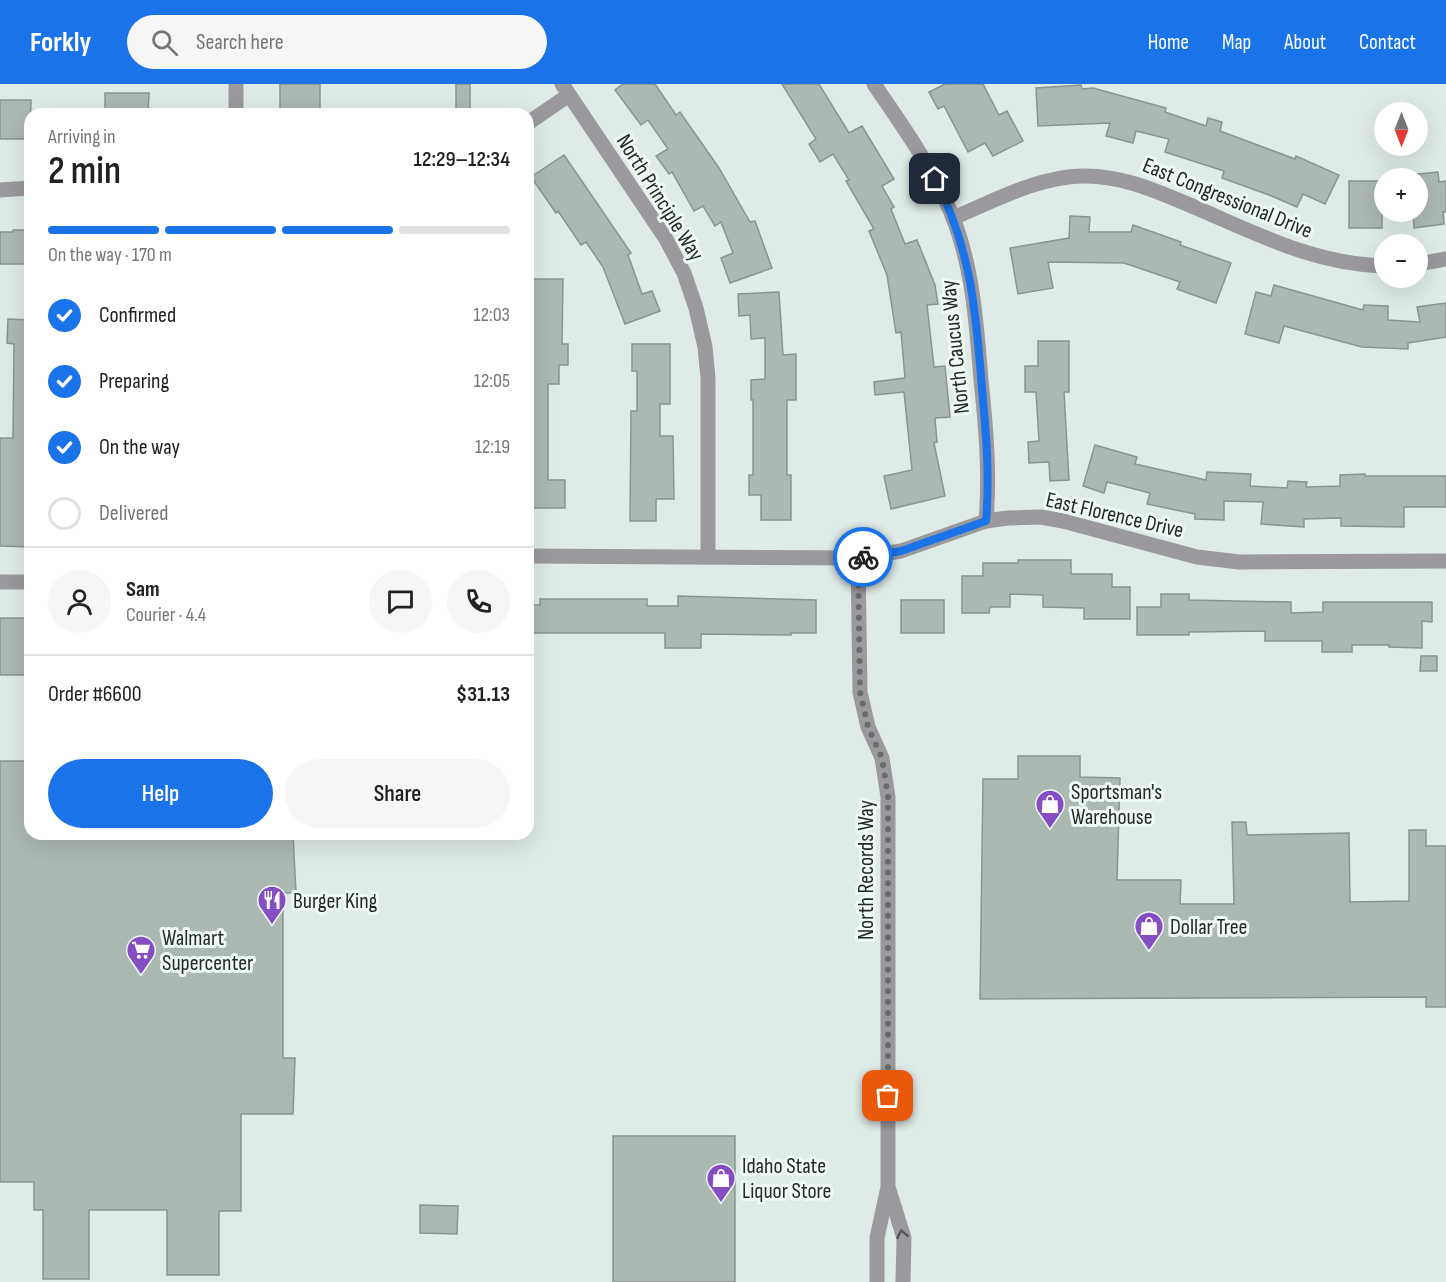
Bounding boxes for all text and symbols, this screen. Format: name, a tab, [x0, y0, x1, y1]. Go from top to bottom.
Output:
search box	[127, 15, 547, 69]
text: Forkly	[30, 26, 91, 59]
icon: search	[148, 26, 181, 59]
text: Search here	[196, 29, 284, 56]
text: Home	[1148, 30, 1189, 55]
text: Map	[1222, 30, 1251, 55]
text: About	[1284, 30, 1326, 55]
text: Contact	[1359, 30, 1416, 55]
north arrow	[1374, 102, 1428, 156]
map controls	[1374, 102, 1428, 288]
text: Arriving in	[48, 125, 116, 149]
street label: North Principle Way	[610, 129, 710, 267]
text: 12:29–12:34	[414, 146, 510, 173]
text: 2 min	[48, 148, 121, 195]
street label: East Congressional Drive	[1139, 152, 1316, 245]
pin	[909, 153, 960, 204]
icon: home	[918, 162, 951, 195]
button: +	[1374, 168, 1428, 222]
button: −	[1374, 234, 1428, 288]
text: On the way · 170 m	[48, 243, 172, 267]
street label: North Caucus Way	[935, 278, 976, 415]
icon: check	[48, 299, 81, 332]
text: Confirmed	[99, 302, 176, 329]
text: 12:03	[473, 303, 510, 327]
icon: check	[48, 365, 81, 398]
text: Preparing	[99, 368, 169, 395]
text: 12:05	[474, 369, 510, 393]
icon: check	[48, 431, 81, 464]
text: On the way	[99, 434, 180, 461]
text: 12:19	[475, 435, 510, 459]
street label: East Florence Drive	[1043, 486, 1186, 544]
text: Delivered	[99, 500, 168, 527]
courier	[833, 527, 893, 587]
icon: bike	[847, 541, 880, 574]
button: person	[48, 570, 111, 633]
button: chat	[369, 570, 432, 633]
button: phone	[447, 570, 510, 633]
text: Sam	[126, 576, 160, 603]
text: Courier · 4.4	[126, 603, 206, 627]
text: Order #6600	[48, 681, 142, 708]
text: $31.13	[456, 681, 510, 708]
button: Help	[48, 759, 273, 828]
button: Share	[285, 759, 510, 828]
place label: Sportsman's Warehouse	[1071, 779, 1162, 831]
shop icon: Sportsman's Warehouse	[1034, 788, 1066, 830]
street label: North Records Way	[853, 799, 880, 940]
restaurant icon: Burger King	[256, 884, 288, 926]
place label: Burger King	[293, 888, 378, 915]
shop icon: Dollar Tree	[1133, 910, 1165, 952]
place label: Dollar Tree	[1170, 914, 1247, 941]
place label: Walmart Supercenter	[162, 925, 253, 977]
supermarket icon: Walmart Supercenter	[125, 934, 157, 976]
pin	[862, 1070, 913, 1121]
icon: bag	[871, 1079, 904, 1112]
place label: Idaho State Liquor Store	[742, 1153, 831, 1205]
shop icon: Idaho State Liquor Store	[705, 1162, 737, 1204]
one-way arrow	[896, 1229, 909, 1239]

